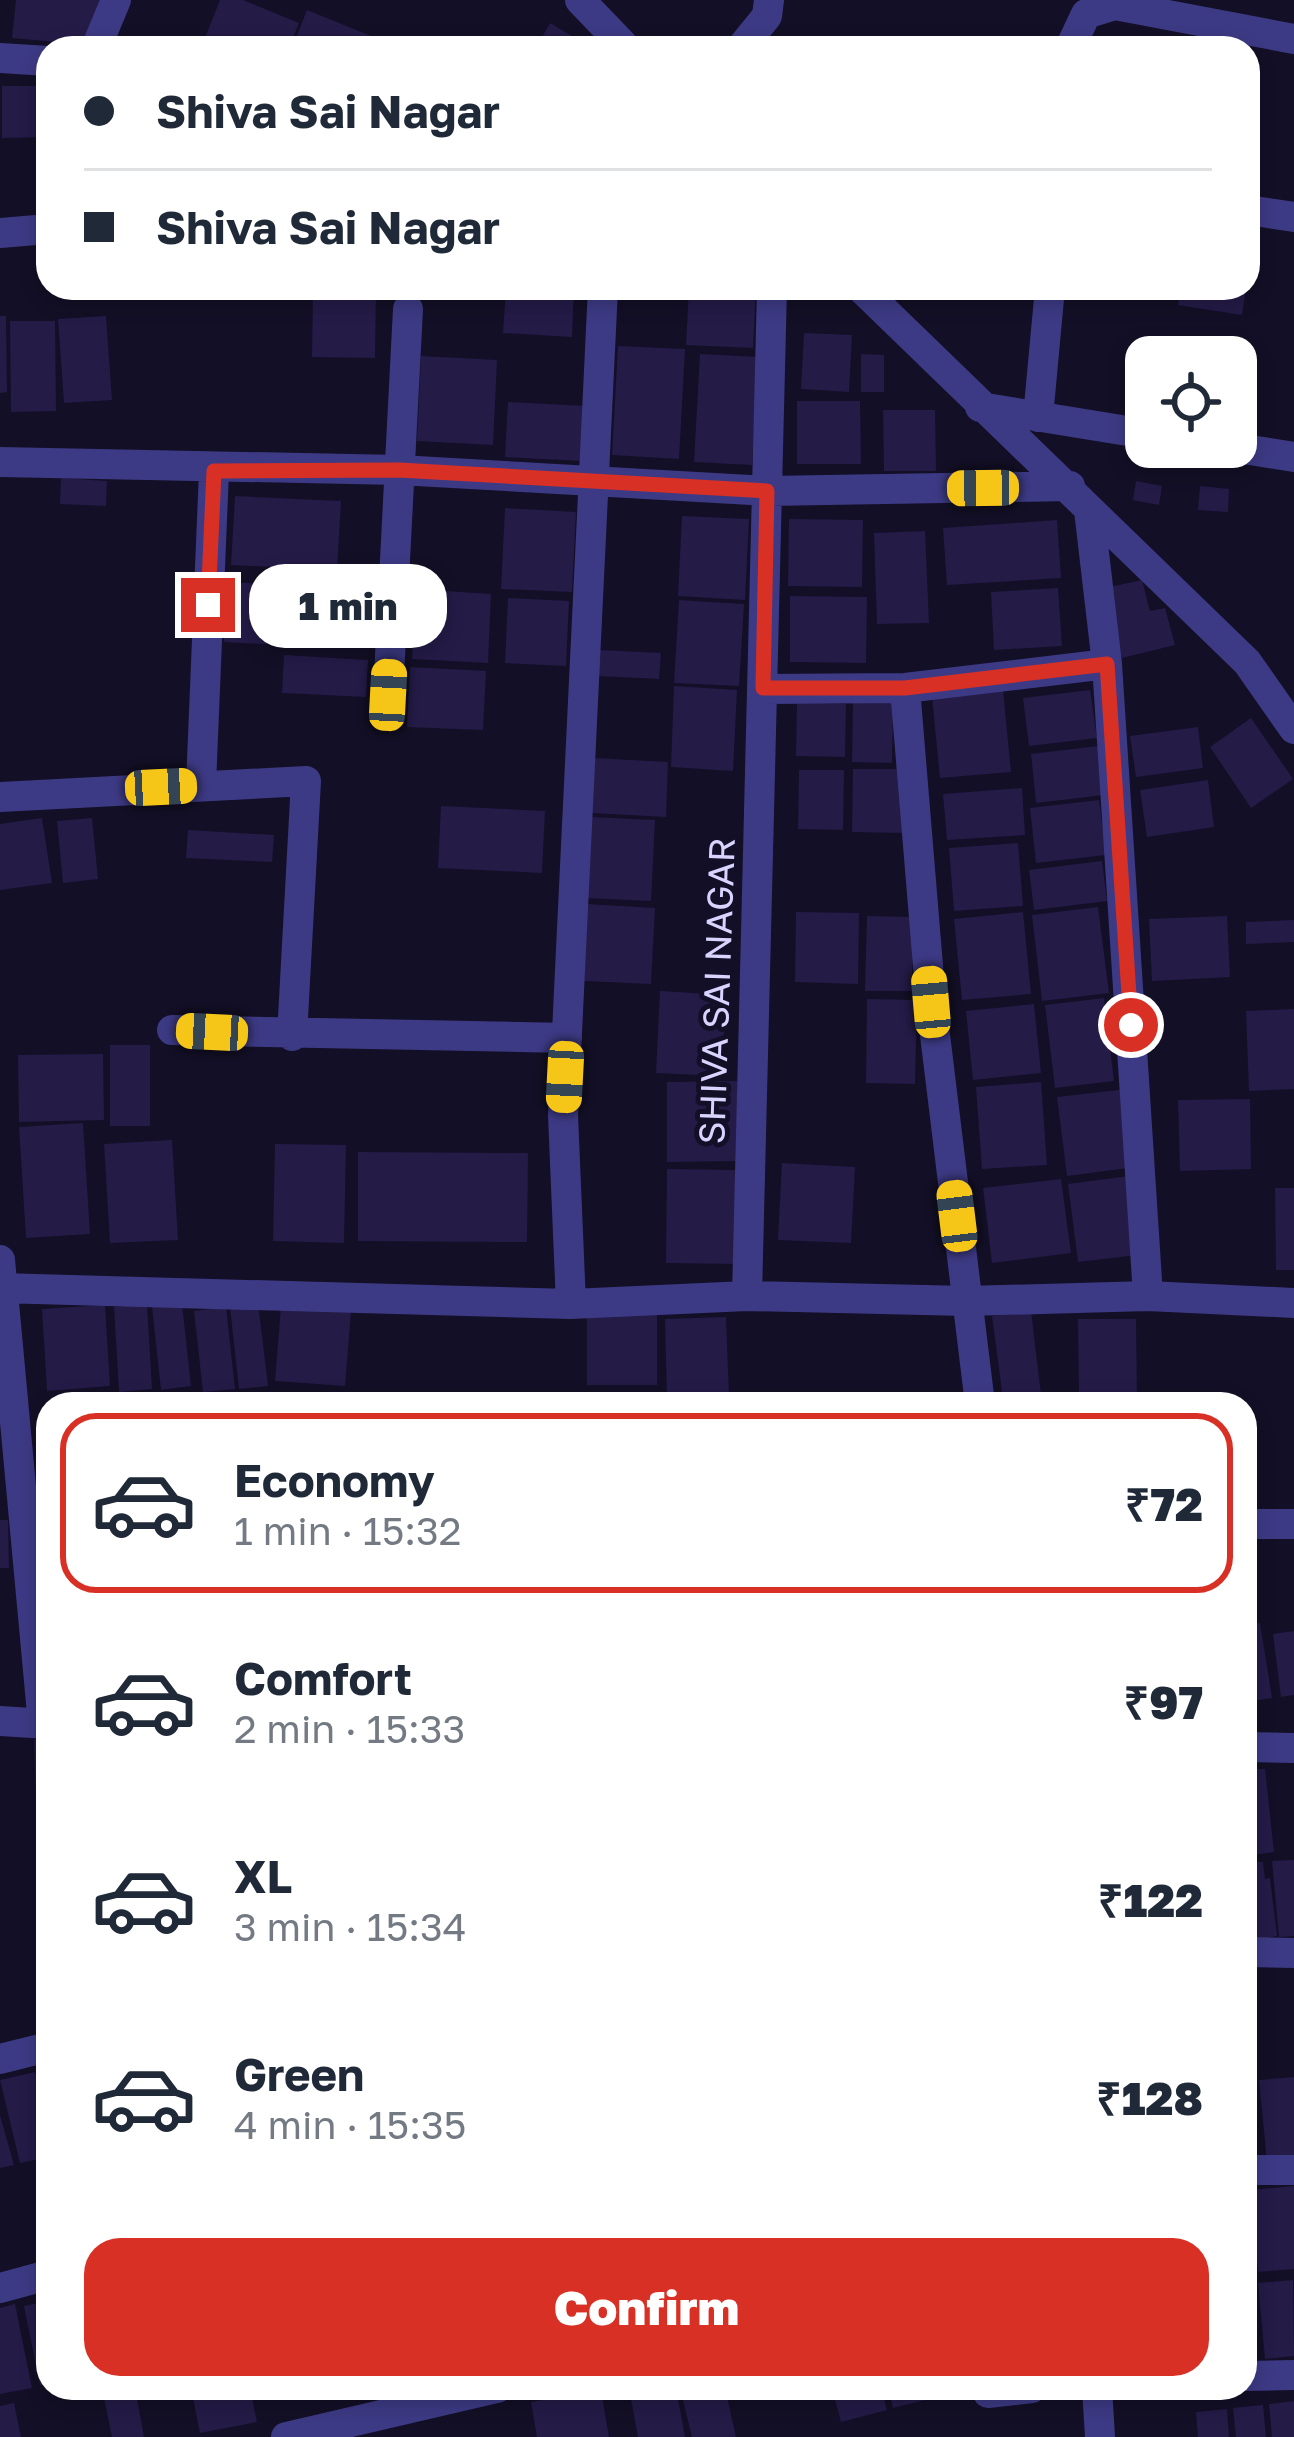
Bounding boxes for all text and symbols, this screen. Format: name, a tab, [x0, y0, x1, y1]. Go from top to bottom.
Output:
text: Shiva Sai Nagar	[156, 84, 500, 138]
text: Shiva Sai Nagar	[156, 200, 500, 254]
map controls	[1125, 336, 1257, 468]
button: locate	[1125, 336, 1257, 468]
car	[947, 469, 1019, 507]
callout: 1 min	[250, 563, 448, 647]
route end	[181, 578, 235, 632]
text: 1 min	[298, 582, 398, 629]
car	[368, 658, 408, 732]
car	[124, 767, 198, 807]
street label: SHIVA SAI NAGAR	[689, 837, 743, 1145]
car	[910, 965, 952, 1039]
route start	[1104, 998, 1158, 1052]
car	[175, 1012, 249, 1052]
car	[545, 1040, 585, 1114]
car	[935, 1178, 979, 1254]
icon: car	[90, 1449, 198, 1557]
text: Economy	[234, 1453, 435, 1507]
text: ₹72	[1125, 1477, 1203, 1531]
text: 1 min · 15:32	[234, 1507, 462, 1554]
icon: car	[90, 1647, 198, 1755]
text: Comfort	[234, 1651, 412, 1705]
text: ₹97	[1123, 1675, 1203, 1729]
text: 2 min · 15:33	[234, 1705, 465, 1752]
icon: car	[90, 1845, 198, 1953]
text: XL	[234, 1849, 292, 1903]
text: ₹122	[1098, 1873, 1203, 1927]
text: 3 min · 15:34	[234, 1903, 467, 1950]
icon: car	[90, 2043, 198, 2151]
text: Green	[234, 2047, 364, 2101]
text: ₹128	[1096, 2071, 1203, 2125]
text: 4 min · 15:35	[234, 2101, 466, 2148]
button: Confirm	[84, 2238, 1209, 2376]

